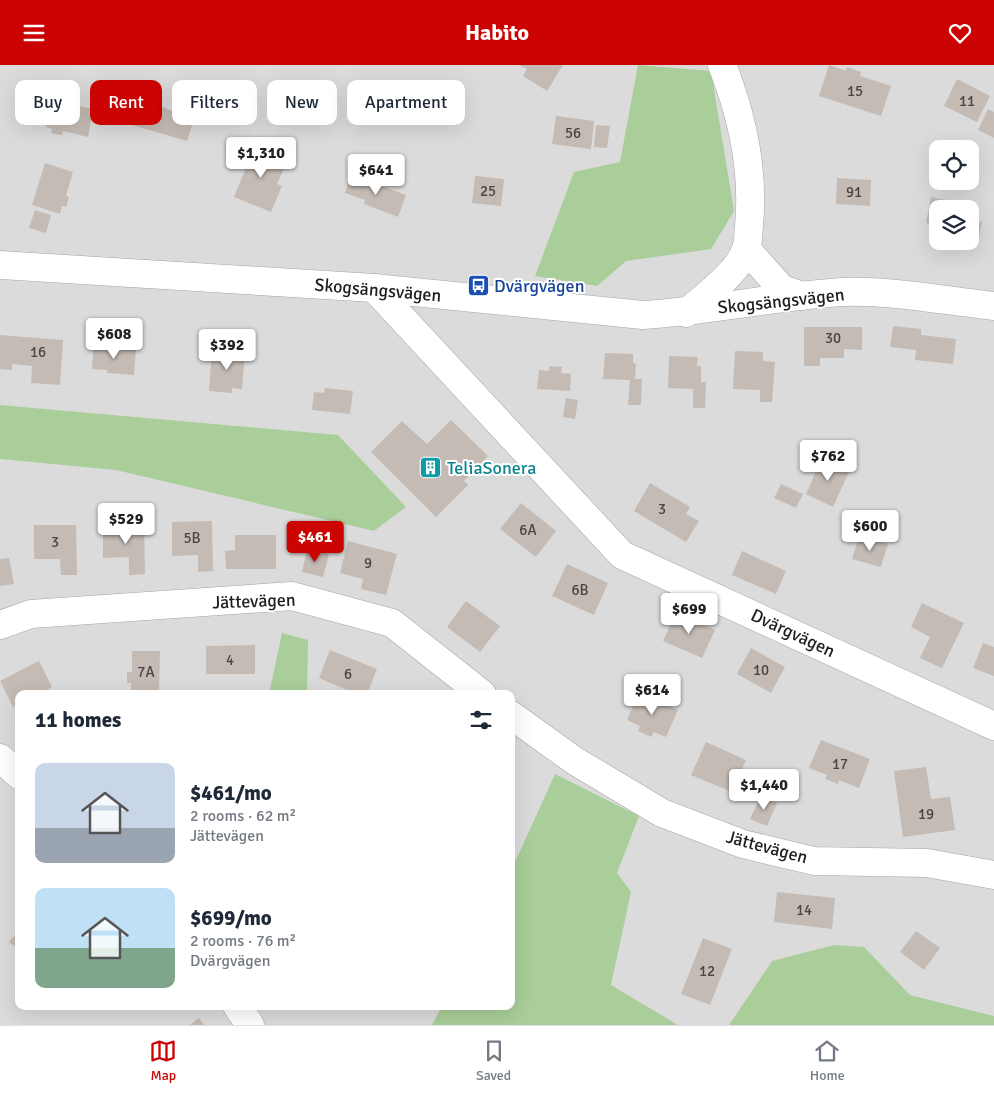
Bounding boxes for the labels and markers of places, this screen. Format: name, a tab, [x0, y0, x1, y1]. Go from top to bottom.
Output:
pin: $1,310	[220, 137, 302, 179]
pin: $641	[346, 153, 406, 196]
bus stop icon: Dvärgvägen	[466, 274, 490, 298]
place label: Dvärgvägen	[494, 275, 584, 297]
pin: $608	[84, 317, 144, 360]
pin: $392	[197, 329, 257, 371]
pin: $762	[798, 439, 858, 482]
building icon: TeliaSonera	[419, 456, 443, 480]
place label: TeliaSonera	[447, 457, 536, 479]
pin: $529	[96, 503, 156, 545]
pin: $600	[840, 509, 900, 552]
pin: $461	[285, 521, 345, 563]
pin: $699	[659, 593, 719, 635]
pin: $614	[622, 673, 682, 716]
pin: $1,440	[723, 769, 805, 811]

